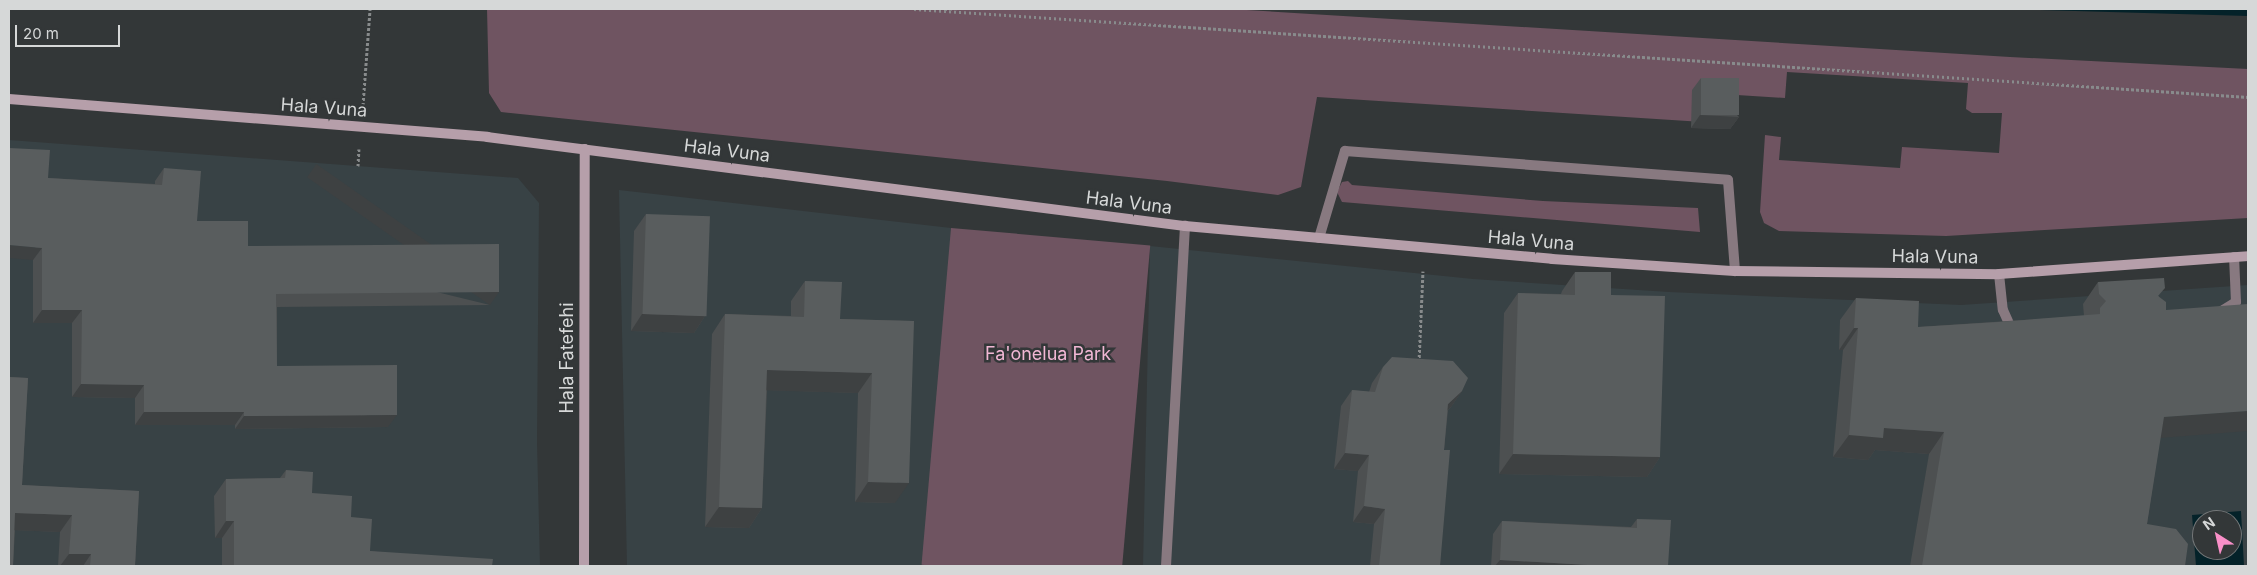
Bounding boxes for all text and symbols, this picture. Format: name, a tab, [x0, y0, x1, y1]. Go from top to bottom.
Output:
scale bar	[18, 15, 122, 47]
text: 20 m	[23, 24, 59, 43]
street label: Hala Vuna	[280, 94, 368, 122]
street label: Hala Vuna	[683, 135, 771, 167]
street label: Hala Vuna	[1085, 187, 1173, 219]
street label: Hala Vuna	[1487, 226, 1575, 256]
street label: Hala Vuna	[1891, 245, 1979, 269]
street label: Hala Fatefehi	[556, 302, 578, 414]
park label: Fa'onelua Park	[985, 343, 1111, 365]
north arrow	[2192, 510, 2242, 560]
text: N	[2199, 513, 2218, 533]

